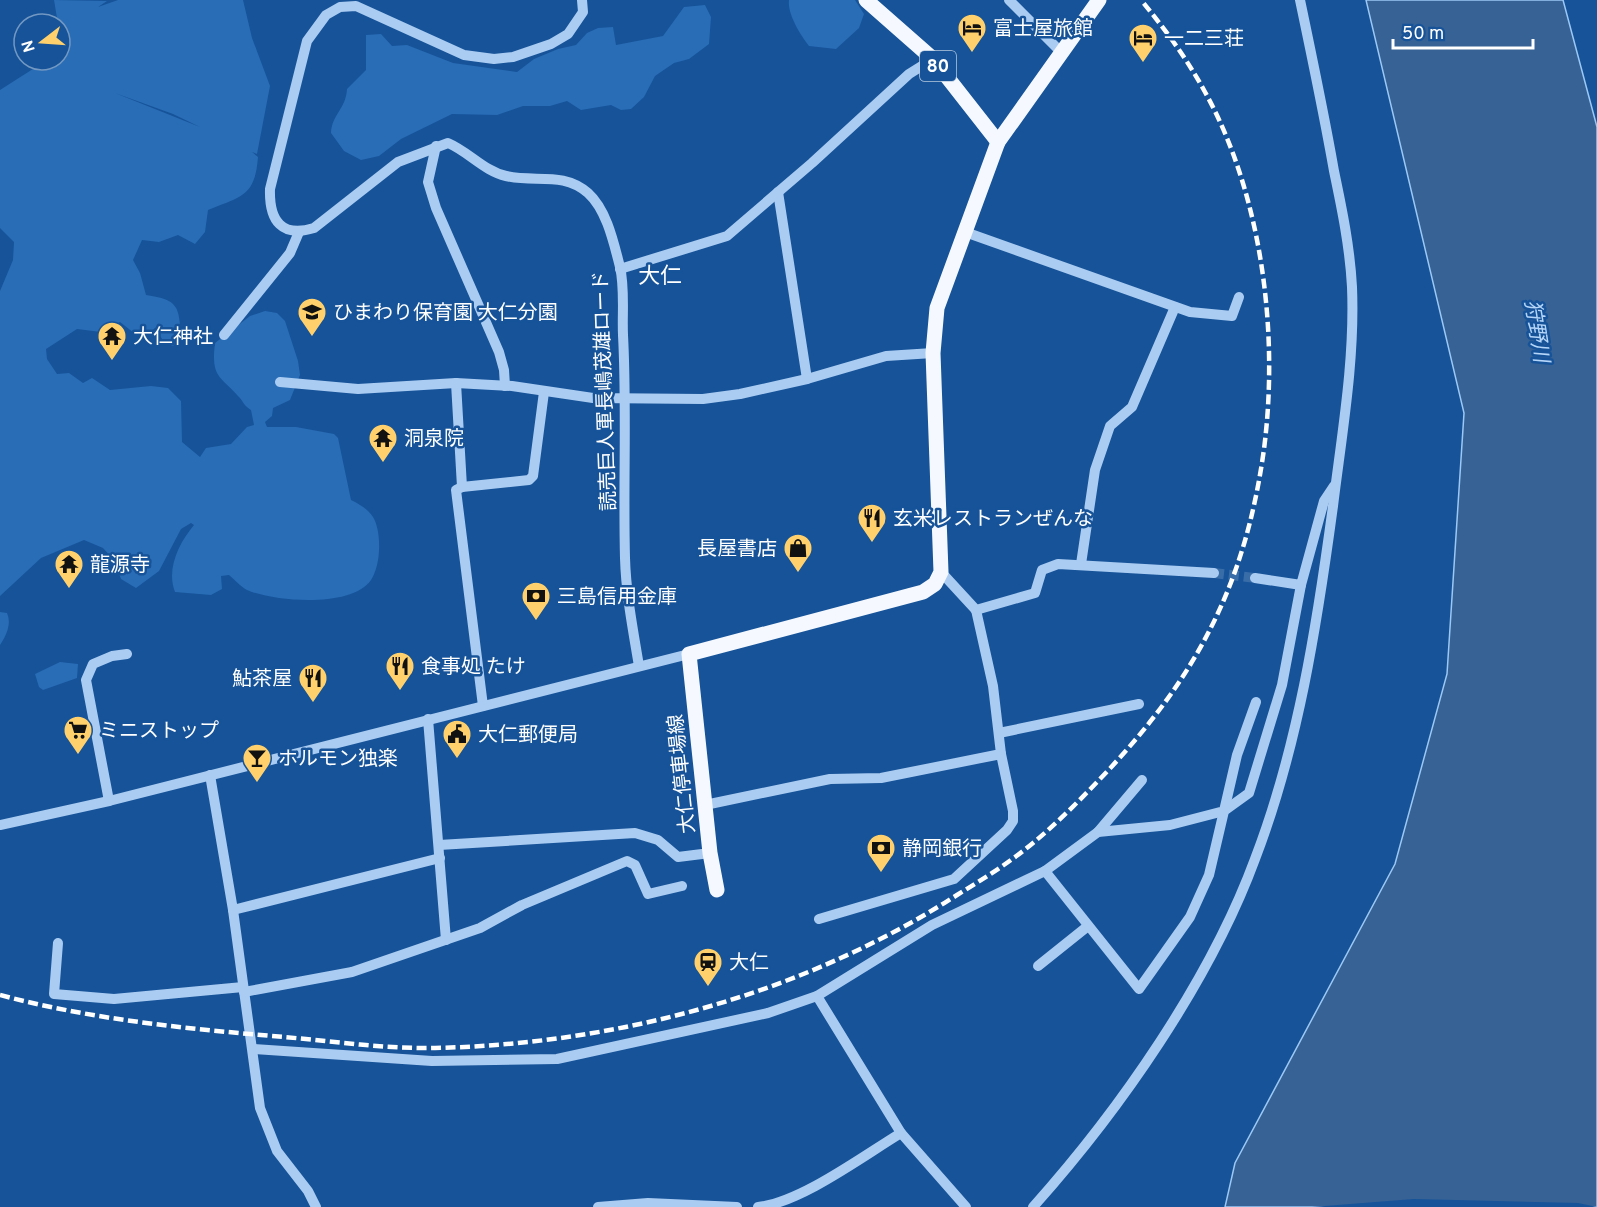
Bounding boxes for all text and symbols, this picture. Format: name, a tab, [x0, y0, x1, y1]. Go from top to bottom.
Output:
north arrow	[12, 12, 72, 72]
hotel icon: 富士屋旅館	[956, 12, 988, 54]
scale bar	[1393, 12, 1532, 50]
place label: 富士屋旅館	[993, 17, 1093, 43]
hotel icon: 一二三荘	[1127, 22, 1159, 64]
text: 50 m	[1402, 23, 1444, 46]
place label: 一二三荘	[1164, 27, 1244, 53]
text: N	[18, 37, 41, 54]
road number: 80	[920, 51, 956, 81]
district label: 大仁	[638, 264, 682, 291]
street label: 読売巨人軍長嶋茂雄ロード	[589, 271, 623, 511]
school or university icon: ひまわり保育園 大仁分園	[296, 296, 328, 338]
water label: 狩野川	[1517, 298, 1554, 366]
place label: ひまわり保育園 大仁分園	[333, 301, 558, 327]
temple icon: 大仁神社	[96, 320, 128, 362]
place label: 大仁神社	[133, 325, 213, 351]
temple icon: 洞泉院	[367, 422, 399, 464]
place label: 洞泉院	[404, 427, 464, 453]
restaurant icon: 玄米レストランぜんな	[856, 502, 888, 544]
place label: 玄米レストランぜんな	[893, 507, 1093, 533]
shop icon: 長屋書店	[782, 532, 814, 574]
place label: 長屋書店	[697, 537, 777, 563]
temple icon: 龍源寺	[53, 548, 85, 590]
place label: 龍源寺	[90, 553, 150, 579]
bank icon: 三島信用金庫	[520, 580, 552, 622]
place label: 三島信用金庫	[557, 585, 677, 611]
restaurant icon: 食事処 たけ	[384, 650, 416, 692]
place label: 食事処 たけ	[421, 655, 526, 681]
restaurant icon: 鮎茶屋	[297, 662, 329, 704]
place label: 鮎茶屋	[232, 667, 292, 693]
street label: 大仁停車場線	[664, 713, 702, 835]
supermarket icon: ミニストップ	[62, 714, 94, 756]
public building icon: 大仁郵便局	[441, 718, 473, 760]
place label: ミニストップ	[99, 719, 219, 745]
place label: 大仁郵便局	[478, 723, 578, 749]
bar icon: ホルモン独楽	[241, 742, 273, 784]
place label: ホルモン独楽	[278, 747, 398, 773]
bank icon: 静岡銀行	[865, 832, 897, 874]
place label: 静岡銀行	[902, 837, 982, 863]
station icon: 大仁	[692, 946, 724, 988]
place label: 大仁	[729, 951, 769, 977]

